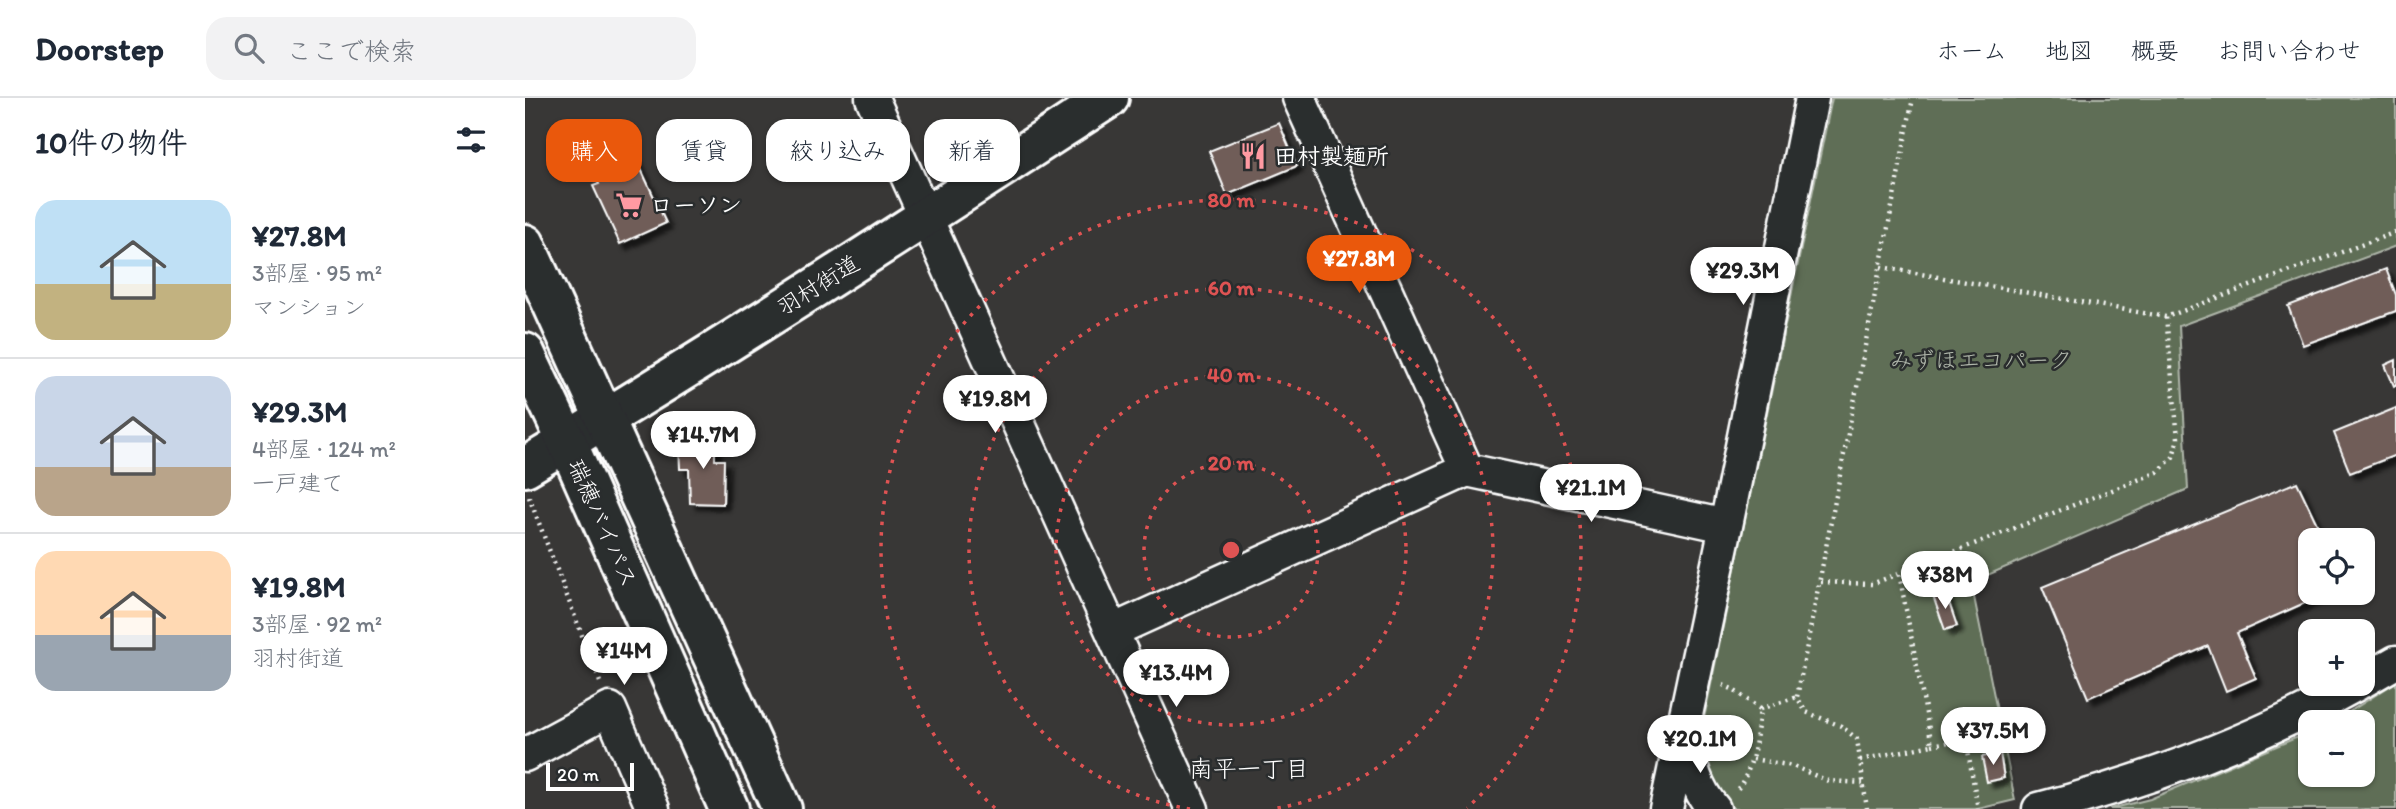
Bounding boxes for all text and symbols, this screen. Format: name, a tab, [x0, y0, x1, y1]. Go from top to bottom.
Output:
search box	[206, 17, 696, 80]
text: Doorstep	[35, 29, 164, 68]
icon: search	[230, 29, 268, 67]
text: ここで検索	[286, 35, 416, 67]
text: ホーム	[1936, 36, 2007, 65]
text: 地図	[2045, 36, 2093, 65]
text: 概要	[2131, 36, 2179, 65]
text: お問い合わせ	[2217, 36, 2361, 65]
chip: 購入	[546, 119, 642, 182]
chip: 賃貸	[656, 119, 752, 182]
chip: 絞り込み	[766, 119, 910, 182]
chip: 新着	[924, 119, 1020, 182]
icon: filters	[452, 121, 490, 159]
text: 10件の物件	[35, 124, 187, 161]
restaurant icon: 田村製麺所	[1238, 141, 1268, 171]
place label: 田村製麺所	[1274, 142, 1389, 170]
text: 80 m	[1208, 187, 1255, 212]
supermarket icon: ローソン	[614, 190, 644, 220]
place label: ローソン	[650, 191, 742, 219]
text: ¥27.8M	[252, 217, 347, 254]
icon: home	[91, 228, 175, 312]
pin: ¥27.8M	[1302, 236, 1416, 295]
text: ¥27.8M	[1323, 244, 1395, 272]
pin: ¥29.3M	[1686, 248, 1800, 307]
street label: 羽村街道	[772, 249, 864, 321]
text: ¥29.3M	[1706, 256, 1780, 284]
text: 3部屋 · 95 m²	[252, 259, 382, 287]
text: 60 m	[1208, 275, 1255, 300]
text: マンション	[252, 293, 366, 321]
park label: みずほエコパーク	[1889, 346, 2073, 374]
text: 40 m	[1207, 362, 1255, 387]
pin: ¥19.8M	[938, 376, 1052, 435]
text: ¥19.8M	[959, 384, 1031, 412]
text: ¥29.3M	[252, 393, 348, 430]
icon: home	[91, 404, 175, 488]
pin: ¥14.7M	[646, 412, 760, 471]
text: ¥14.7M	[667, 420, 739, 448]
text: 4部屋 · 124 m²	[252, 435, 396, 463]
text: 20 m	[1208, 450, 1255, 475]
street label: 瑞穂バイパス	[562, 454, 644, 592]
pin: ¥21.1M	[1534, 464, 1648, 524]
text: 一戸建て	[252, 469, 344, 497]
text: ¥21.1M	[1556, 473, 1626, 501]
map controls	[2298, 528, 2375, 787]
button: locate	[2298, 528, 2375, 605]
centre of rings	[1219, 538, 1243, 562]
pin: ¥38M	[1904, 552, 1986, 611]
text: ¥38M	[1917, 560, 1973, 588]
text: ¥19.8M	[252, 568, 346, 605]
icon: home	[91, 579, 175, 663]
text: 3部屋 · 92 m²	[252, 610, 382, 638]
button: +	[2298, 619, 2375, 696]
pin: ¥14M	[583, 628, 665, 687]
text: ¥14M	[596, 636, 652, 664]
text: 羽村街道	[252, 644, 344, 672]
pin: ¥13.4M	[1119, 650, 1233, 709]
text: ¥13.4M	[1139, 658, 1213, 686]
pin: ¥37.5M	[1936, 708, 2050, 767]
button: −	[2298, 710, 2375, 787]
pin: ¥20.1M	[1643, 716, 1757, 775]
text: ¥37.5M	[1957, 716, 2029, 744]
text: ¥20.1M	[1663, 724, 1737, 752]
district label: 南平一丁目	[1189, 754, 1309, 783]
scale bar	[546, 760, 633, 792]
text: 20 m	[557, 763, 599, 786]

